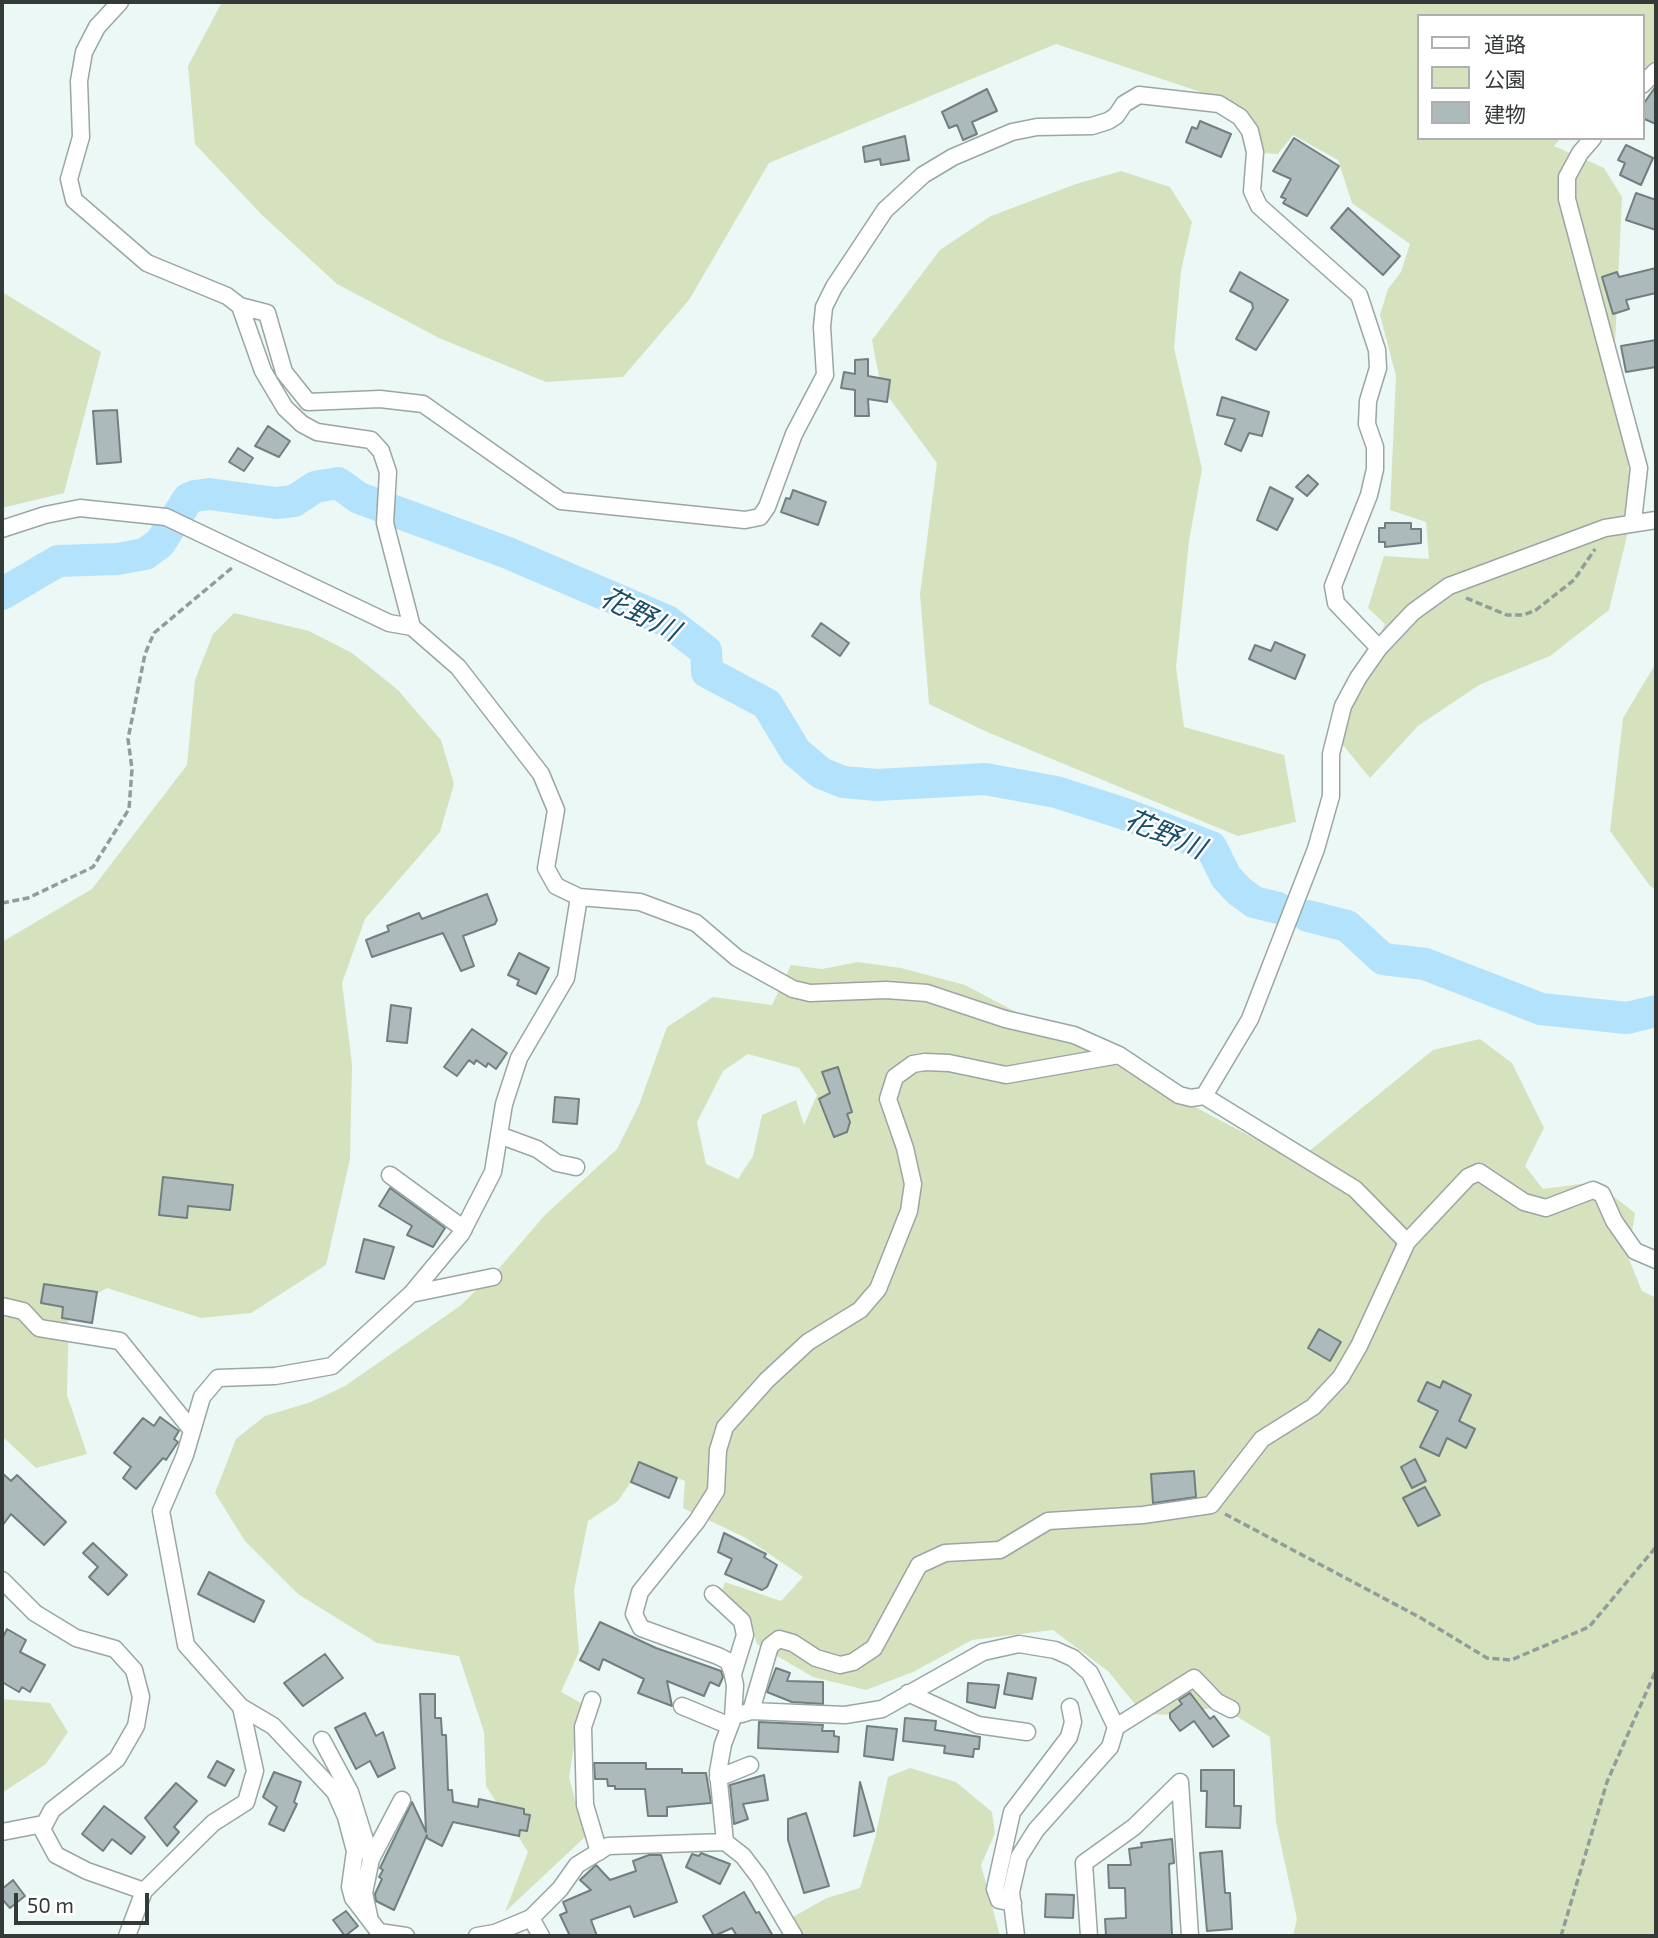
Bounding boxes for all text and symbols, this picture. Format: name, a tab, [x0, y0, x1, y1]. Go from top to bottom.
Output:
legend	[1416, 14, 1644, 140]
text: 道路	[1484, 31, 1526, 56]
text: 公園	[1484, 66, 1526, 91]
text: 建物	[1484, 101, 1526, 126]
water label: 花野川	[595, 580, 685, 648]
water label: 花野川	[1120, 802, 1210, 866]
scale bar	[18, 1878, 152, 1922]
text: 50 m	[27, 1892, 74, 1917]

